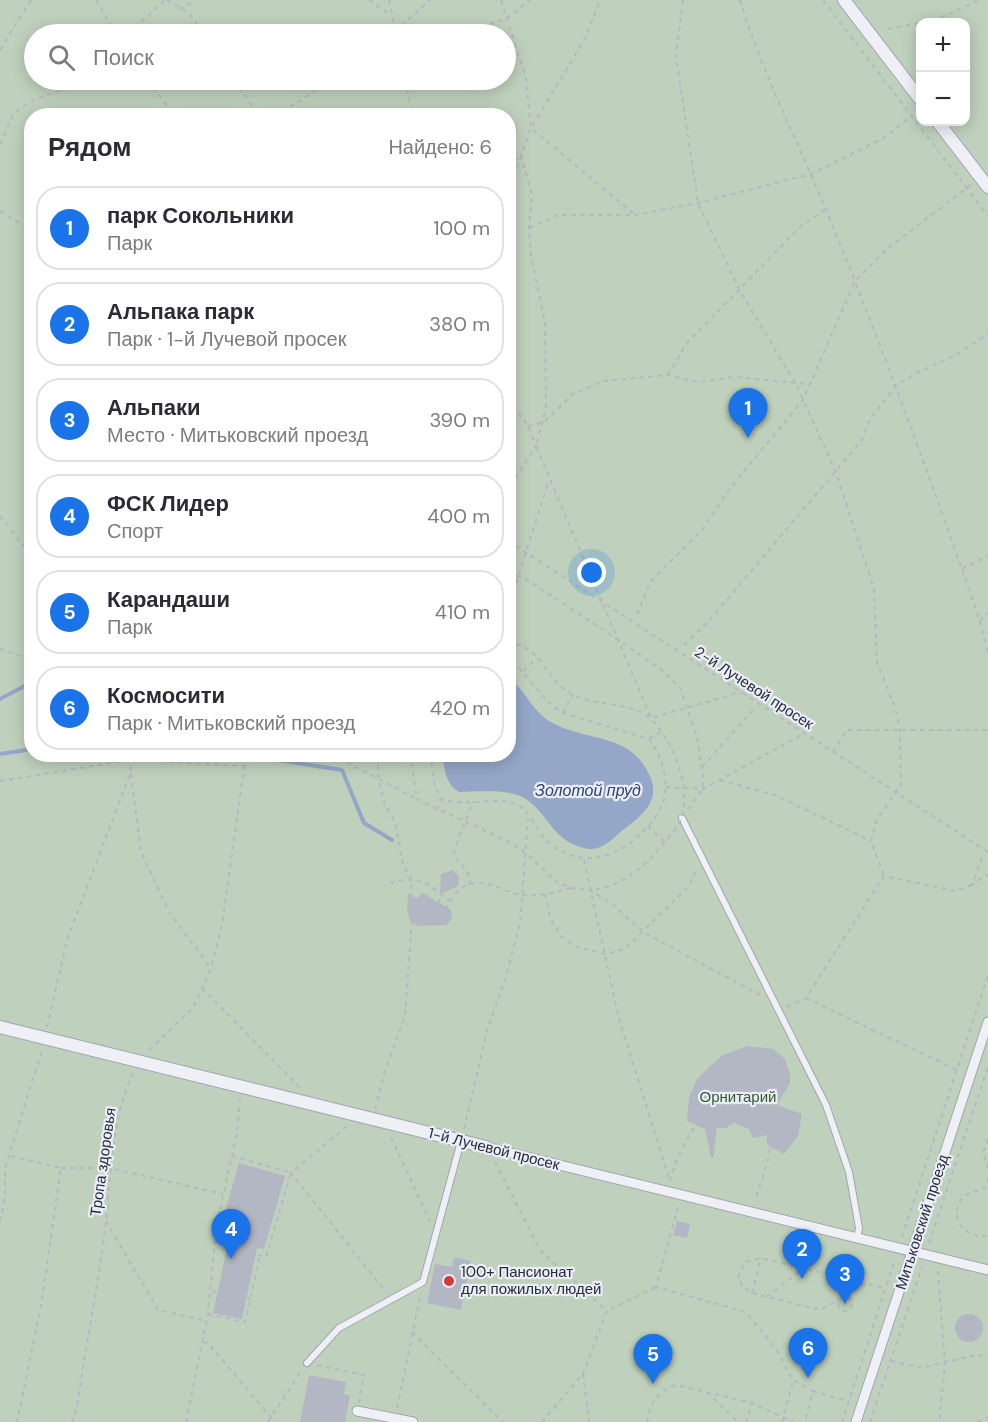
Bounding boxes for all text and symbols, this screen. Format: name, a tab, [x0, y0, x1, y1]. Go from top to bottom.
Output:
map controls	[916, 18, 970, 126]
button: +	[916, 18, 970, 72]
search box	[24, 24, 516, 90]
icon: search	[45, 41, 78, 74]
text: Поиск	[93, 43, 154, 72]
button: −	[916, 72, 970, 126]
text: Рядом	[48, 130, 131, 164]
text: Найдено: 6	[388, 134, 492, 160]
text: парк Сокольники	[107, 201, 294, 230]
text: 1	[66, 215, 73, 241]
text: 100 m	[433, 215, 490, 241]
text: Парк	[107, 230, 152, 256]
text: Альпака парк	[107, 297, 254, 326]
text: 2	[64, 311, 75, 337]
text: 380 m	[429, 311, 490, 337]
text: Парк · 1-й Лучевой просек	[107, 326, 346, 352]
pin: 1	[728, 388, 768, 438]
text: Альпаки	[107, 393, 200, 422]
text: 3	[63, 407, 76, 433]
text: 390 m	[429, 407, 490, 433]
text: Место · Митьковский проезд	[107, 422, 368, 448]
text: ФСК Лидер	[107, 489, 229, 518]
text: 4	[63, 503, 76, 529]
text: 400 m	[427, 503, 490, 529]
text: Спорт	[107, 518, 163, 544]
your location	[577, 558, 606, 587]
text: Карандаши	[107, 585, 230, 614]
text: 5	[63, 599, 76, 625]
text: 410 m	[435, 599, 490, 625]
text: Парк	[107, 614, 152, 640]
street label: 2-й Лучевой просек	[690, 642, 818, 734]
text: Космосити	[107, 681, 225, 710]
text: 6	[63, 695, 76, 721]
text: 420 m	[430, 695, 490, 721]
text: Парк · Митьковский проезд	[107, 710, 355, 736]
water label: Золотой пруд	[535, 780, 641, 801]
park label: Орнитарий	[700, 1087, 776, 1107]
street label: Тропа здоровья	[85, 1106, 121, 1218]
street label: 1-й Лучевой просек	[426, 1123, 562, 1175]
street label: Митьковский проезд	[891, 1151, 953, 1292]
pin: 4	[212, 1210, 250, 1259]
pin: 2	[782, 1230, 822, 1279]
pin: 3	[826, 1254, 864, 1304]
place label: 100+ Пансионат для пожилых людей	[461, 1262, 602, 1299]
marker: 100+ Пансионат для пожилых людей	[442, 1274, 456, 1288]
pin: 6	[788, 1328, 828, 1378]
pin: 5	[634, 1334, 672, 1384]

